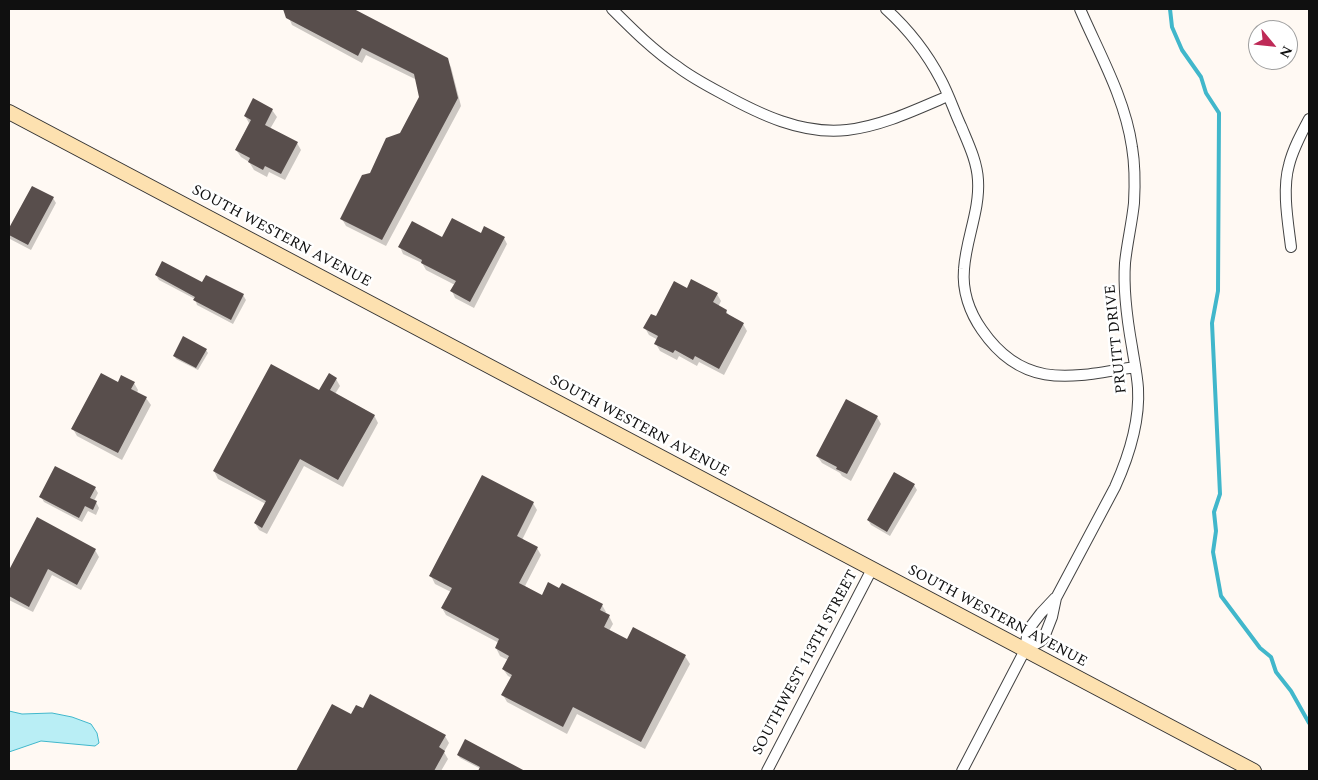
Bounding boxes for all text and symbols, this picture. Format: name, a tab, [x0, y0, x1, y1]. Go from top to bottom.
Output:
north arrow	[1248, 20, 1298, 70]
text: N	[1274, 42, 1298, 62]
street label: SOUTH WESTERN AVENUE	[188, 182, 374, 292]
street label: PRUITT DRIVE	[1102, 284, 1132, 394]
street label: SOUTH WESTERN AVENUE	[546, 372, 732, 482]
street label: SOUTH WESTERN AVENUE	[904, 562, 1090, 672]
street label: SOUTHWEST 113TH STREET	[750, 567, 862, 759]

